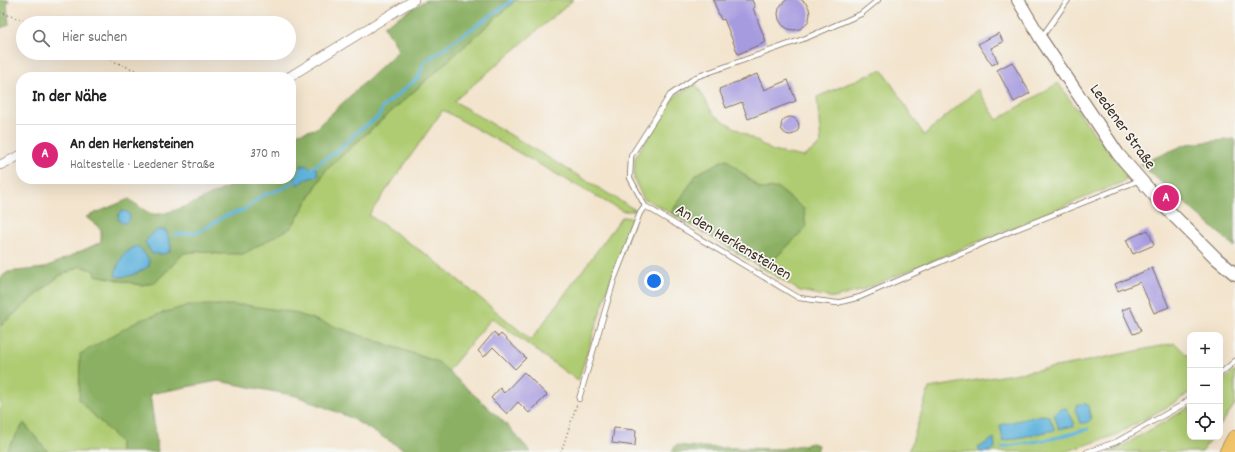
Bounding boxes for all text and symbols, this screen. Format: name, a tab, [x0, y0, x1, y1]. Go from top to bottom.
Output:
search box	[16, 16, 296, 60]
icon: search	[30, 27, 52, 49]
text: Hier suchen	[62, 27, 127, 49]
street label: Leedener Straße	[1083, 80, 1161, 174]
text: In der Nähe	[32, 86, 107, 110]
text: An den Herkensteinen	[70, 134, 194, 156]
text: A	[41, 145, 49, 164]
text: 370 m	[250, 145, 280, 164]
text: Haltestelle · Leedener Straße	[70, 156, 215, 175]
pin: A	[1153, 183, 1179, 213]
street label: An den Herkensteinen	[671, 199, 795, 287]
your location	[644, 271, 664, 291]
map controls	[1187, 332, 1223, 440]
button: +	[1187, 332, 1223, 368]
button: −	[1187, 368, 1223, 404]
button: locate	[1187, 404, 1223, 440]

